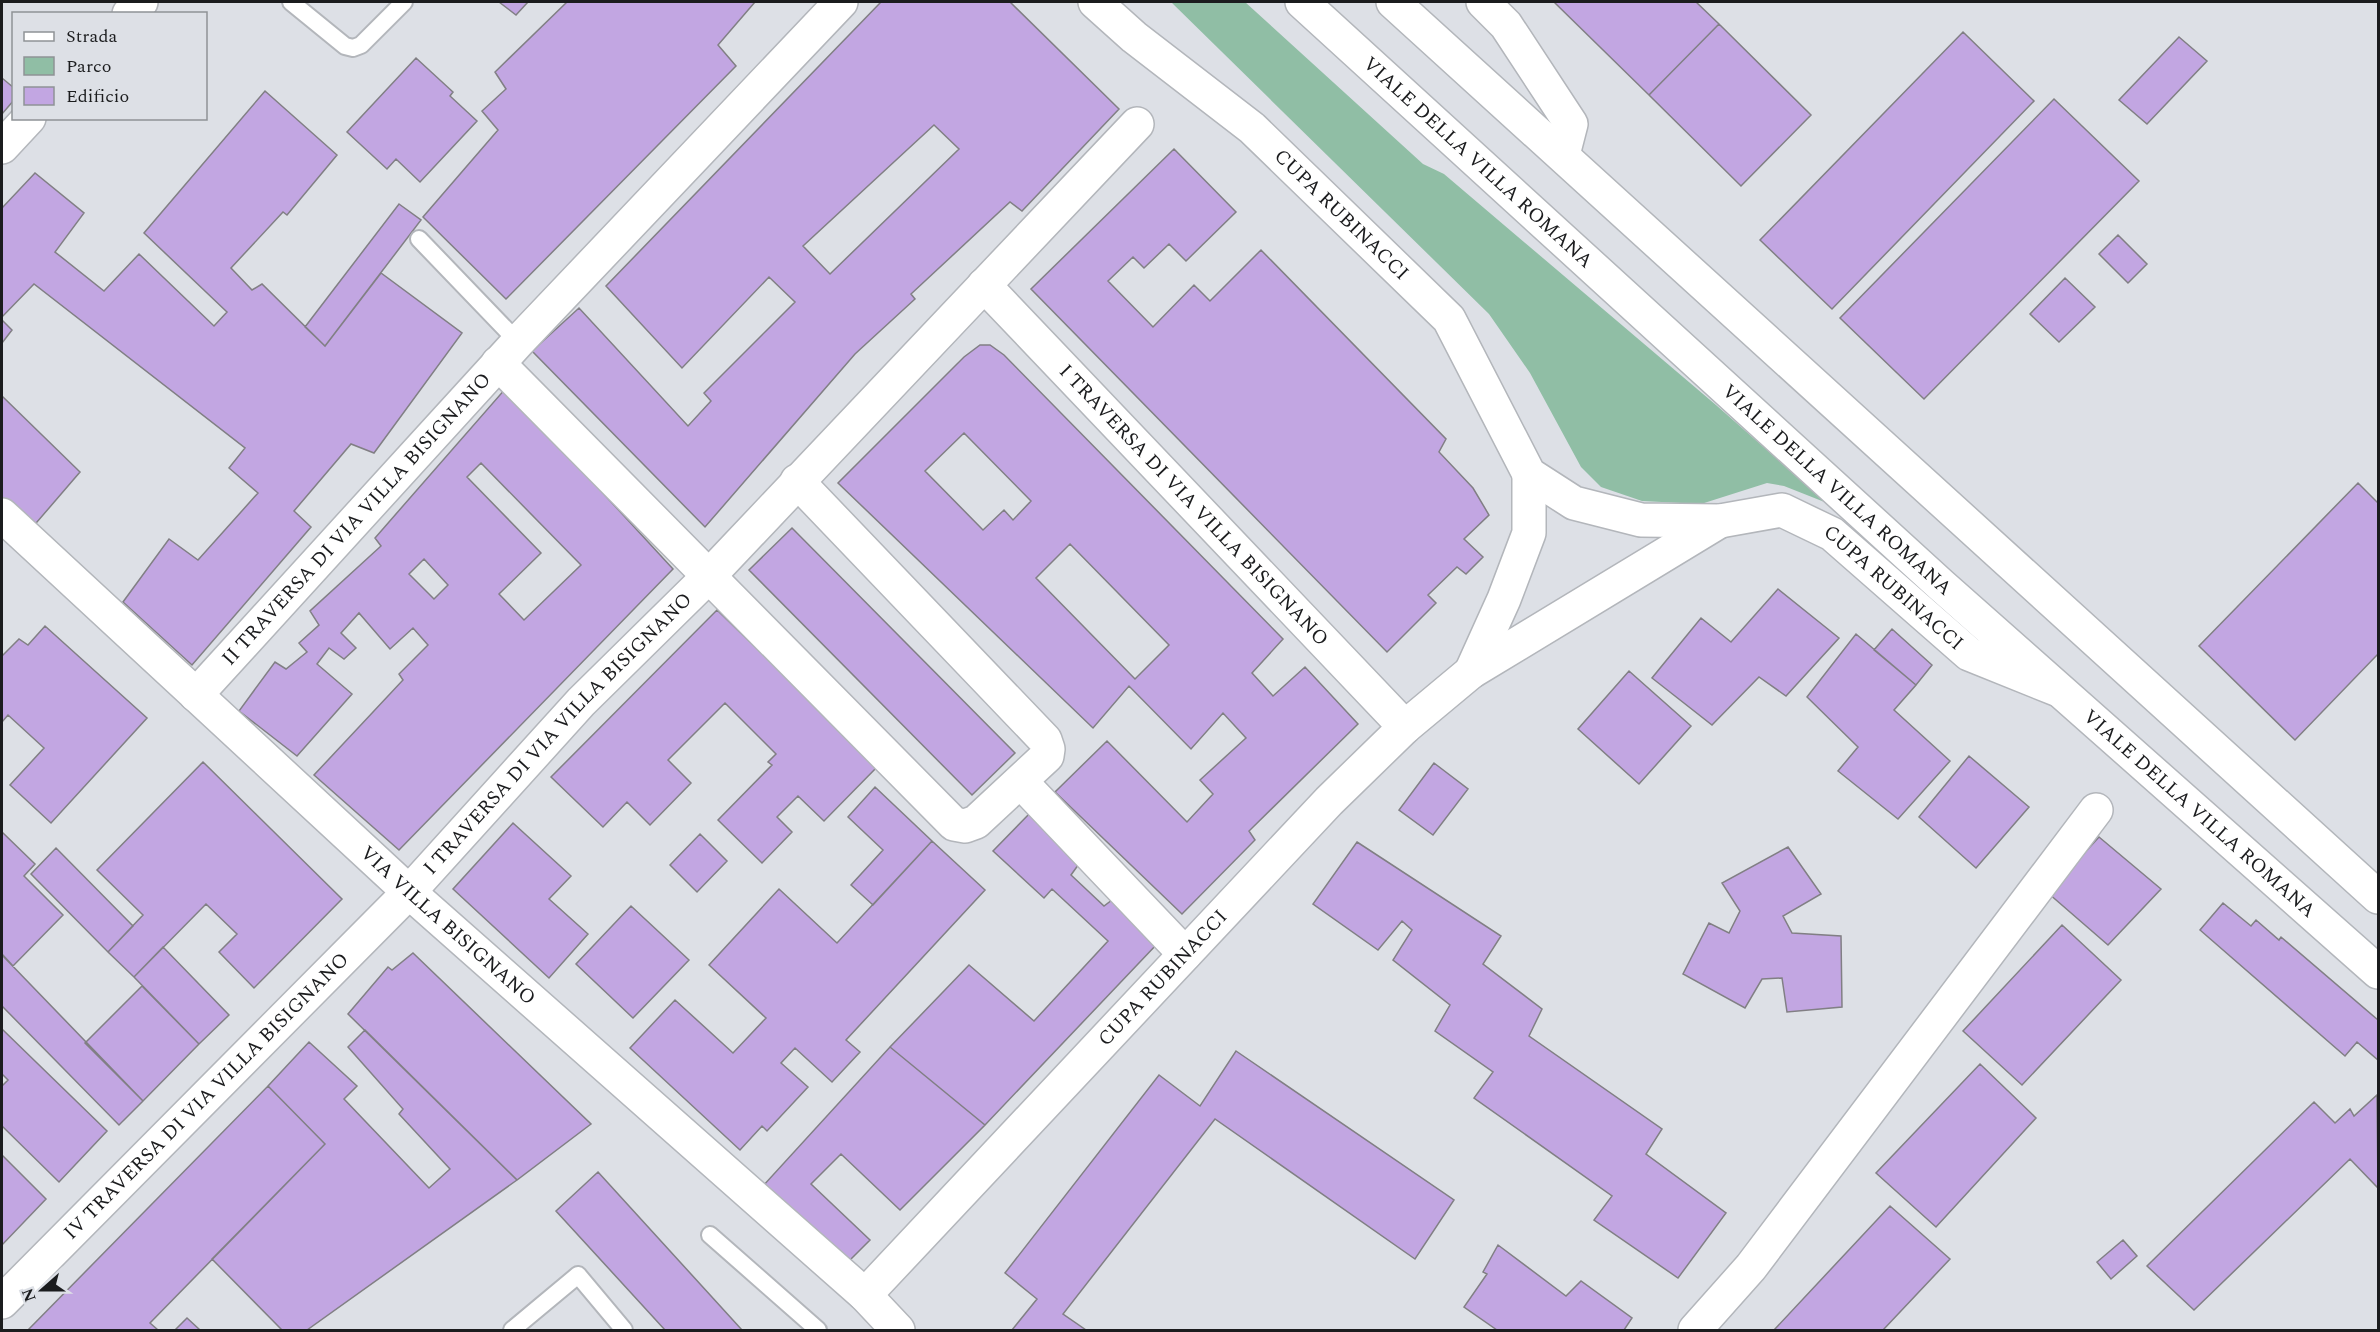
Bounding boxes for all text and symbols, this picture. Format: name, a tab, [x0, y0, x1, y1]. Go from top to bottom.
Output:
legend	[12, 12, 207, 120]
text: Strada	[66, 23, 117, 50]
street label: VIALE DELLA VILLA ROMANA	[1356, 49, 1600, 275]
text: Parco	[66, 53, 111, 80]
text: Edificio	[66, 83, 129, 110]
street label: CUPA RUBINACCI	[1267, 142, 1416, 287]
street label: I TRAVERSA DI VIA VILLA BISIGNANO	[1052, 357, 1336, 653]
street label: II TRAVERSA DI VIA VILLA BISIGNANO	[215, 366, 498, 673]
street label: VIALE DELLA VILLA ROMANA	[1715, 377, 1959, 603]
street label: CUPA RUBINACCI	[1819, 517, 1970, 658]
street label: I TRAVERSA DI VIA VILLA BISIGNANO	[416, 585, 699, 882]
street label: VIALE DELLA VILLA ROMANA	[2076, 702, 2322, 925]
street label: VIA VILLA BISIGNANO	[353, 839, 542, 1012]
street label: CUPA RUBINACCI	[1091, 903, 1235, 1053]
street label: IV TRAVERSA DI VIA VILLA BISIGNANO	[57, 946, 356, 1247]
north arrow	[12, 1260, 72, 1320]
text: N	[15, 1285, 42, 1305]

